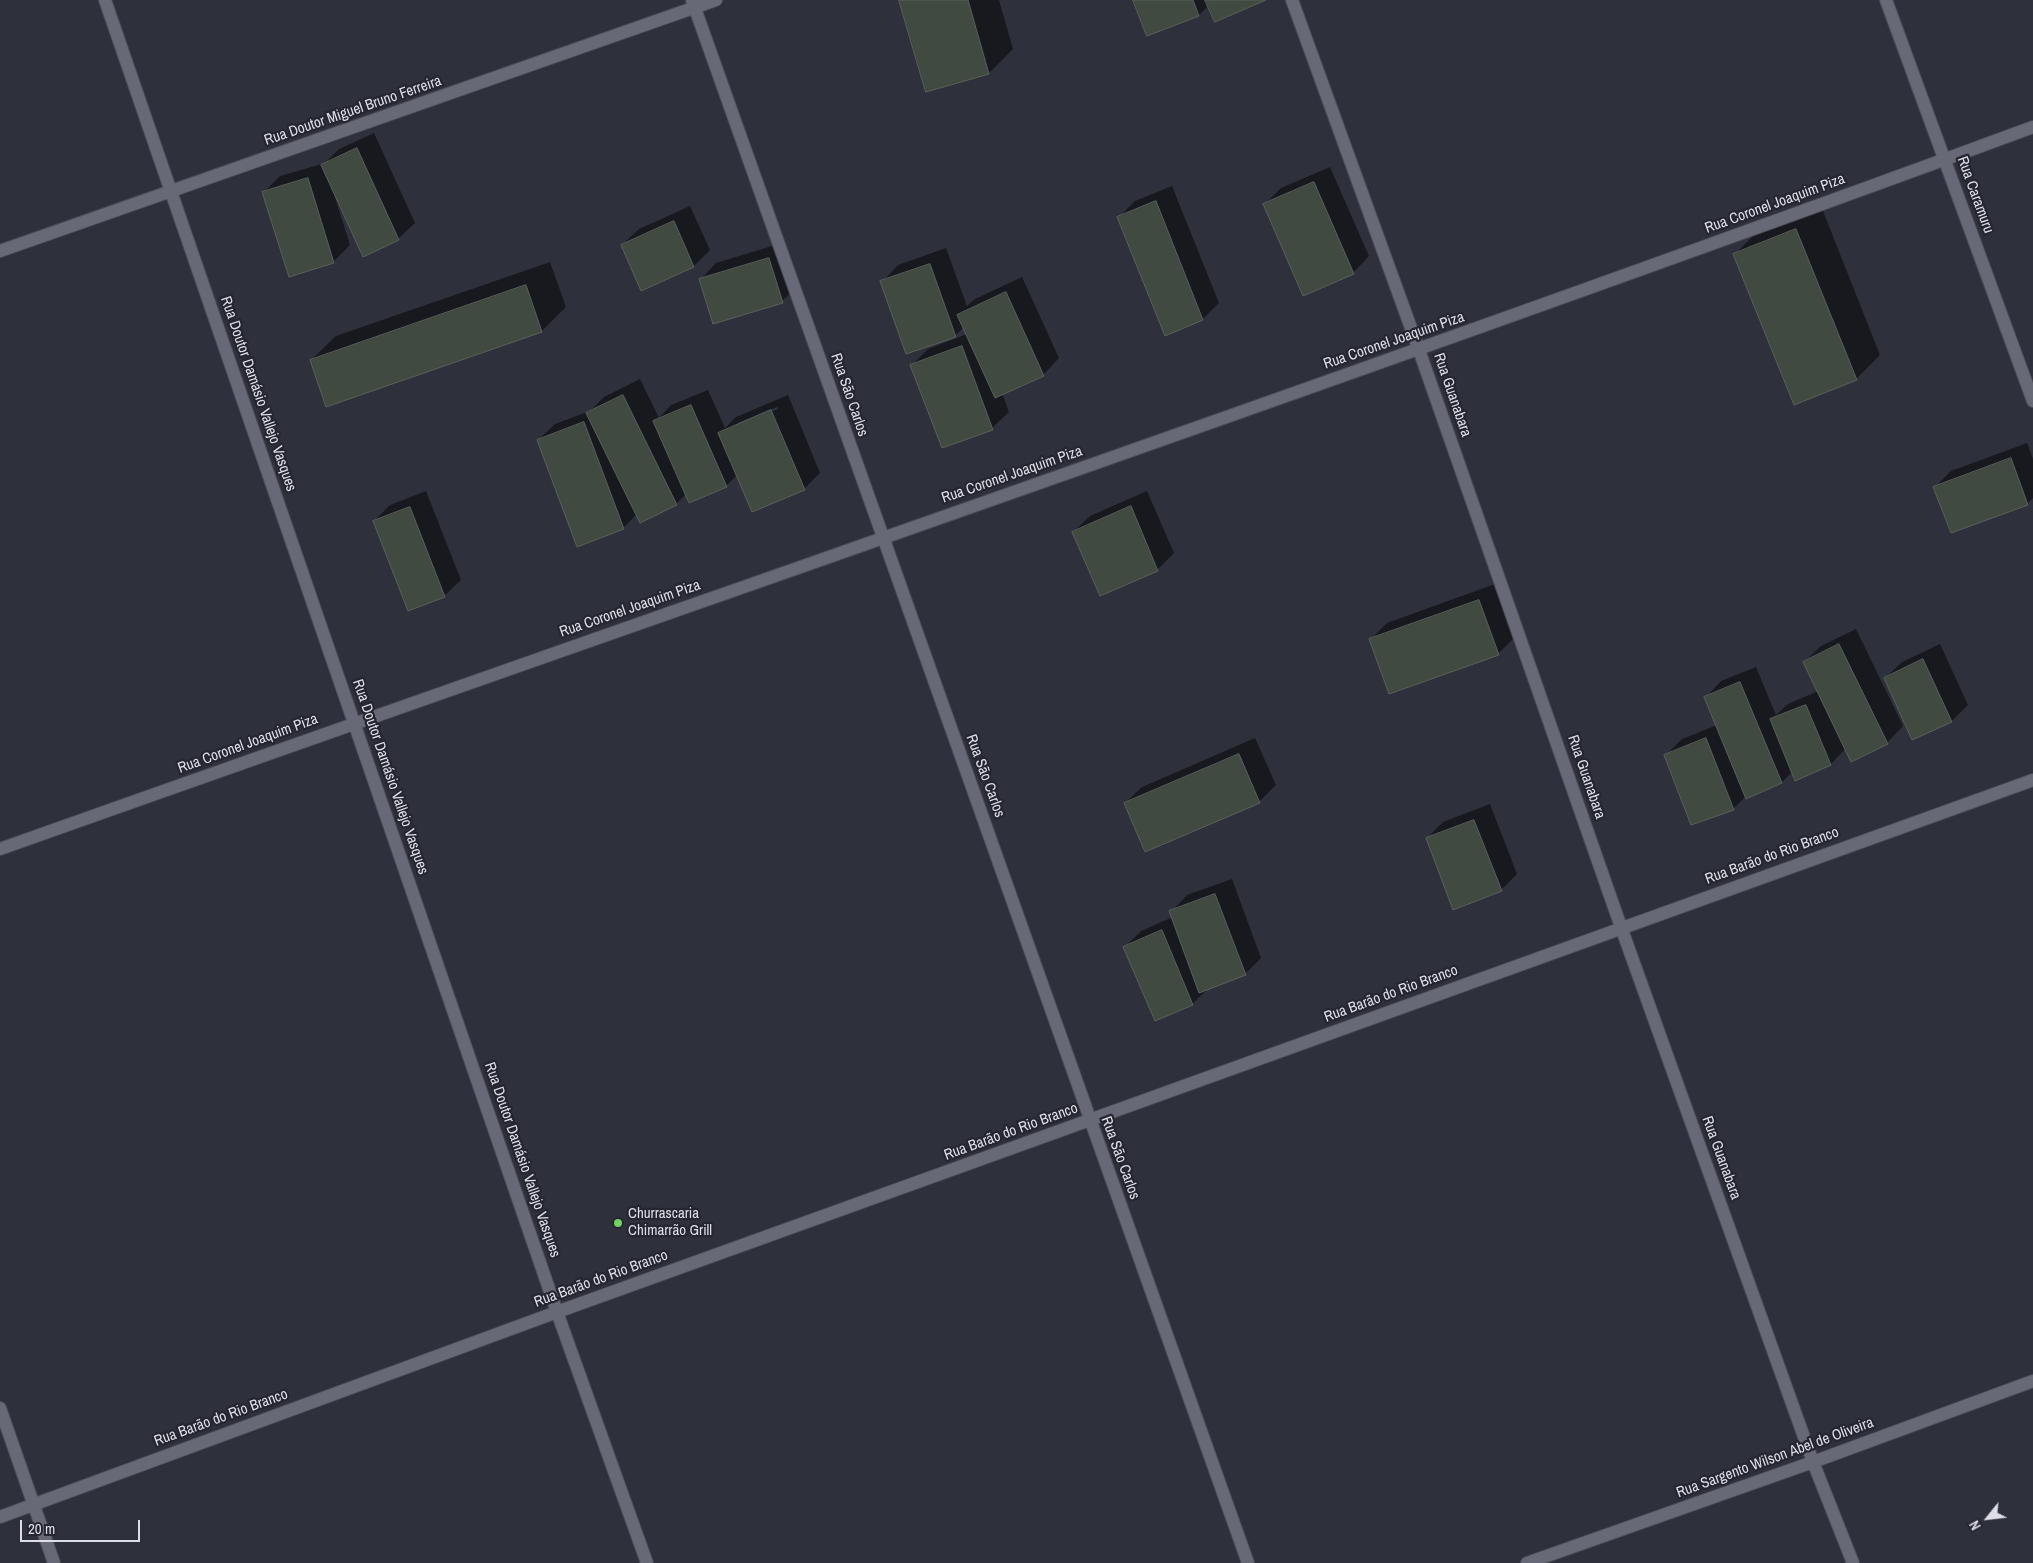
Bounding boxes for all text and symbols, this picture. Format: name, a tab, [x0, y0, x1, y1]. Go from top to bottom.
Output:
street label: Rua Doutor Miguel Bruno Ferreira	[262, 72, 444, 150]
street label: Rua Caramuru	[1953, 154, 1997, 236]
street label: Rua Coronel Joaquim Piza	[1703, 170, 1847, 238]
street label: Rua Doutor Damásio Vallejo Vasques	[216, 294, 300, 494]
street label: Rua Coronel Joaquim Piza	[1321, 308, 1467, 374]
street label: Rua São Carlos	[826, 351, 872, 439]
street label: Rua Guanabara	[1429, 351, 1475, 439]
street label: Rua Coronel Joaquim Piza	[939, 442, 1085, 508]
street label: Rua Coronel Joaquim Piza	[557, 576, 703, 642]
street label: Rua Doutor Damásio Vallejo Vasques	[348, 677, 432, 877]
street label: Rua Coronel Joaquim Piza	[176, 710, 320, 778]
street label: Rua São Carlos	[962, 732, 1008, 820]
street label: Rua Guanabara	[1563, 733, 1609, 821]
street label: Rua Barão do Rio Branco	[1703, 823, 1841, 889]
street label: Rua Barão do Rio Branco	[1322, 961, 1460, 1027]
street label: Rua Doutor Damásio Vallejo Vasques	[480, 1060, 564, 1260]
street label: Rua Barão do Rio Branco	[942, 1099, 1080, 1165]
street label: Rua São Carlos	[1097, 1114, 1143, 1202]
street label: Rua Guanabara	[1698, 1114, 1744, 1202]
place label: Churrascaria Chimarrão Grill	[628, 1205, 712, 1240]
marker: Churrascaria Chimarrão Grill	[612, 1217, 624, 1229]
street label: Rua Barão do Rio Branco	[532, 1246, 670, 1312]
street label: Rua Barão do Rio Branco	[152, 1385, 290, 1451]
street label: Rua Sargento Wilson Abel de Oliveira	[1674, 1414, 1876, 1502]
north arrow	[1963, 1493, 2013, 1543]
scale bar	[22, 1510, 142, 1542]
text: N	[1965, 1517, 1985, 1533]
text: 20 m	[28, 1518, 55, 1539]

